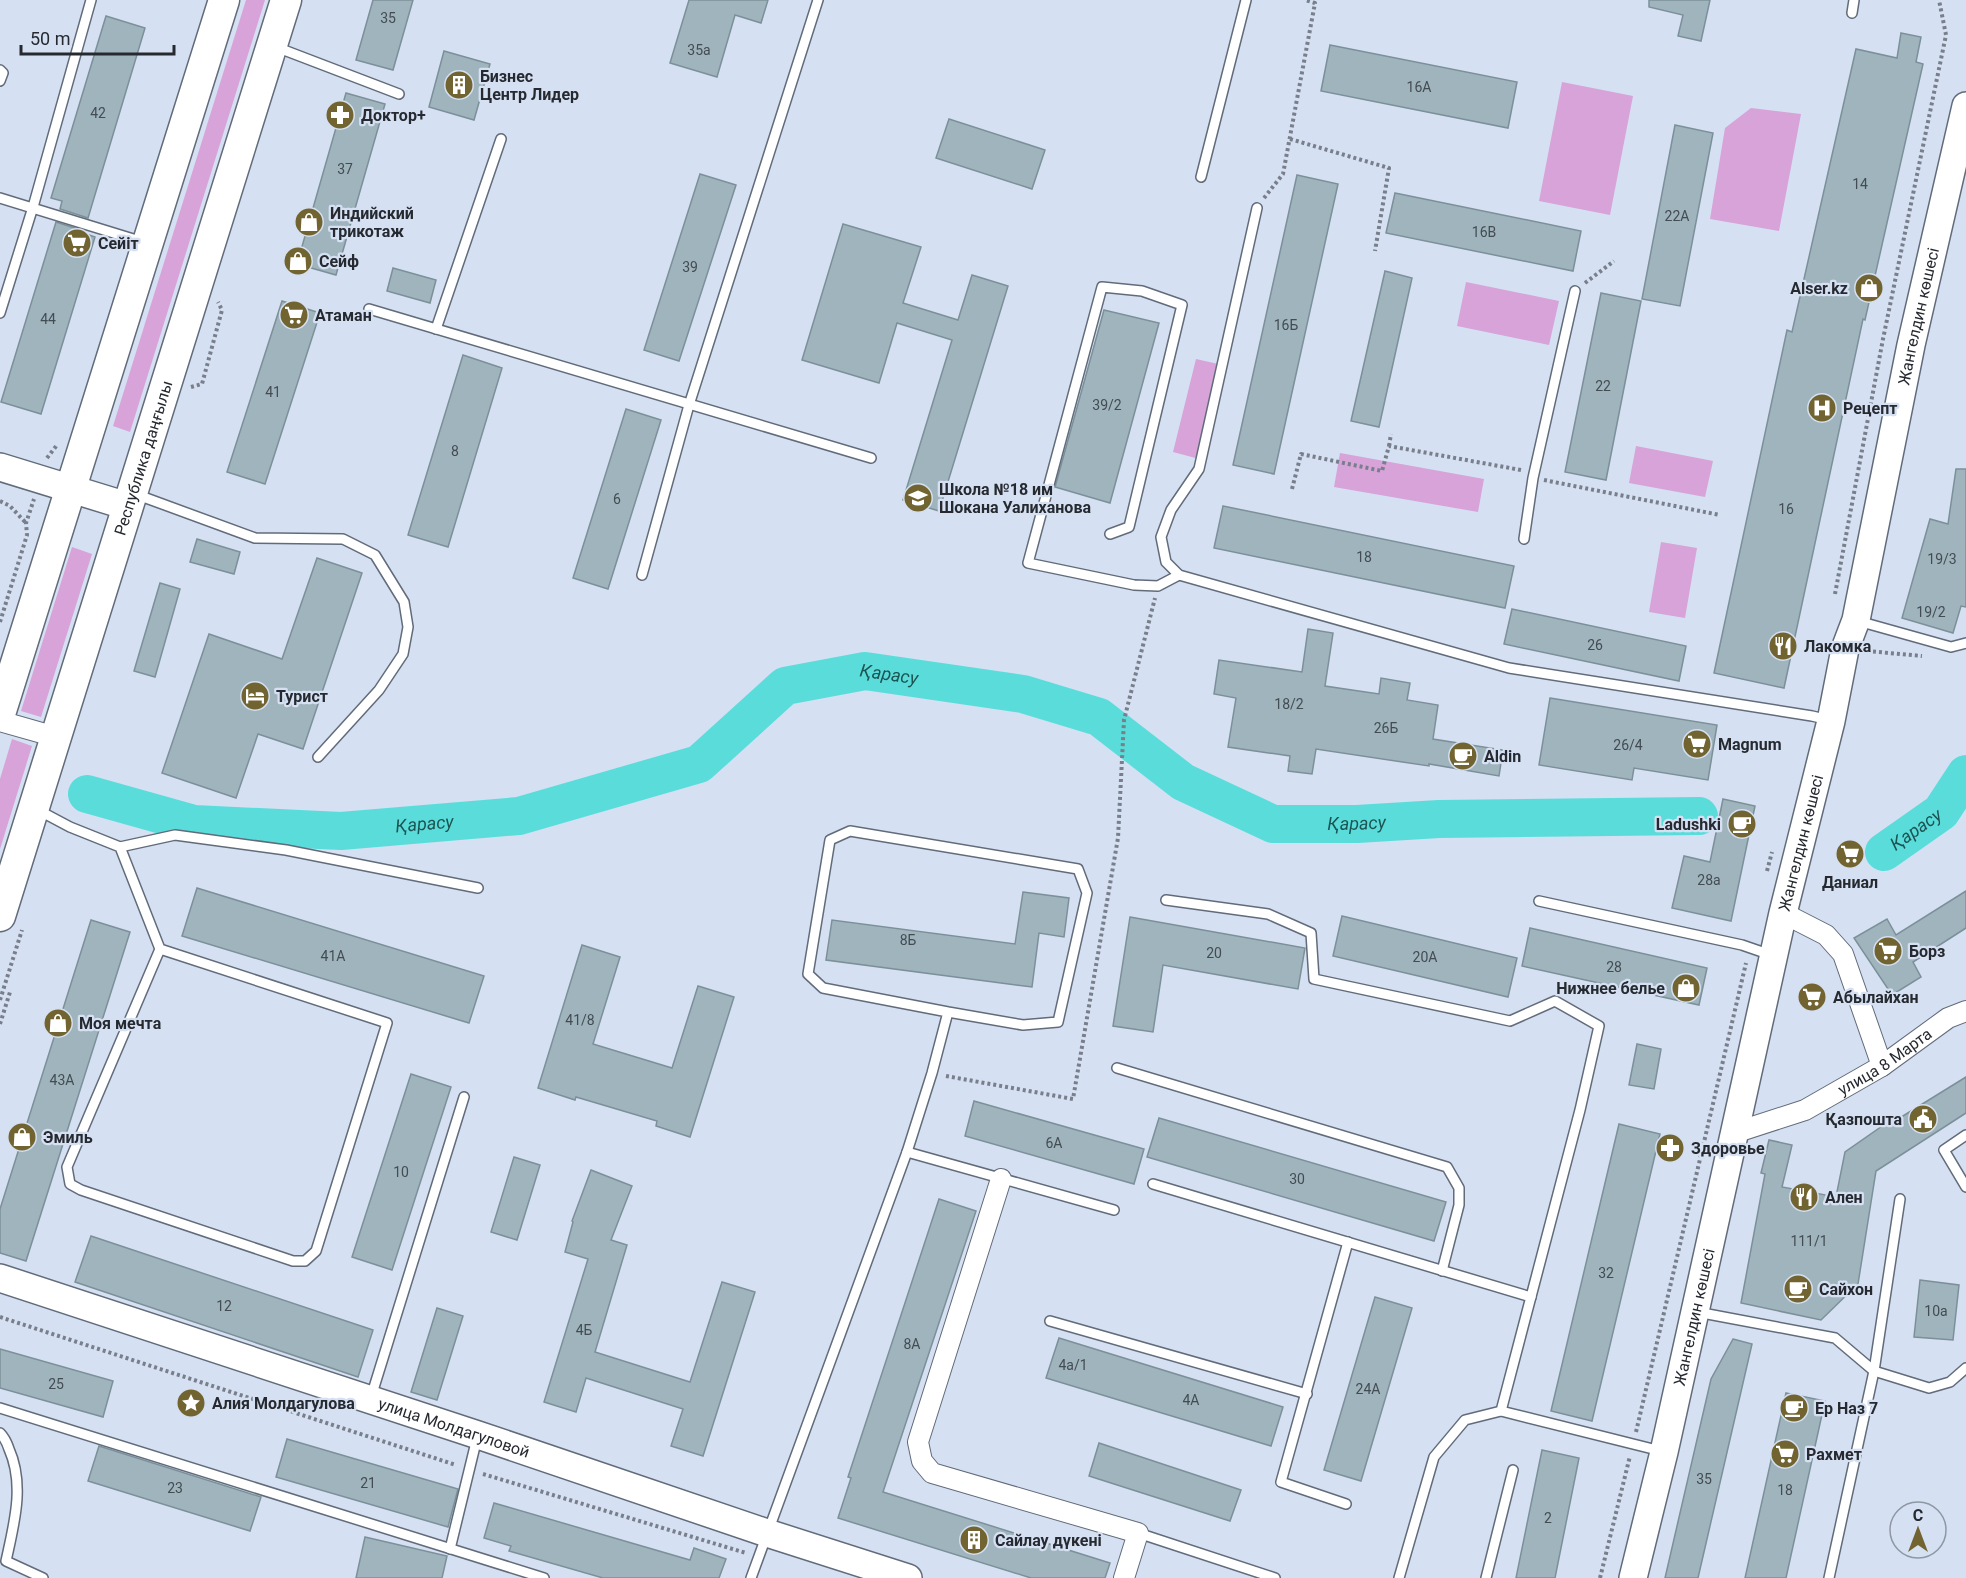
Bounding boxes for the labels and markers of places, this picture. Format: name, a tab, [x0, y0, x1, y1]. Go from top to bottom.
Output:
place label: Бизнес Центр Лидер	[480, 67, 579, 104]
building icon: Бизнес Центр Лидер	[443, 69, 475, 101]
pharmacy icon: Доктор+	[324, 99, 356, 131]
place label: Доктор+	[361, 106, 426, 125]
place label: Индийский трикотаж	[330, 204, 414, 241]
shop icon: Индийский трикотаж	[293, 206, 325, 238]
supermarket icon: Сейіт	[61, 227, 93, 259]
place label: Сейіт	[98, 234, 139, 253]
shop icon: Сейф	[282, 245, 314, 277]
place label: Сейф	[319, 252, 359, 271]
shop icon: Alser.kz	[1853, 272, 1885, 304]
place label: Alser.kz	[1790, 279, 1848, 298]
supermarket icon: Атаман	[278, 299, 310, 331]
place label: Атаман	[315, 306, 372, 325]
hospital icon: Рецепт	[1806, 392, 1838, 424]
place label: Рецепт	[1843, 399, 1897, 418]
place label: Школа №18 им Шокана Уалиханова	[939, 480, 1091, 517]
school or university icon: Школа №18 им Шокана Уалиханова	[902, 482, 934, 514]
restaurant icon: Лакомка	[1767, 630, 1799, 662]
place label: Лакомка	[1804, 637, 1872, 656]
hotel icon: Турист	[239, 680, 271, 712]
place label: Турист	[276, 687, 328, 706]
supermarket icon: Magnum	[1681, 728, 1713, 760]
place label: Magnum	[1718, 735, 1782, 754]
cafe icon: Aldin	[1447, 740, 1479, 772]
place label: Aldin	[1484, 747, 1521, 766]
cafe icon: Ladushki	[1726, 808, 1758, 840]
place label: Ladushki	[1656, 815, 1721, 834]
supermarket icon: Даниал	[1834, 838, 1866, 870]
place label: Даниал	[1822, 873, 1878, 892]
supermarket icon: Борз	[1872, 935, 1904, 967]
place label: Борз	[1909, 942, 1945, 961]
shop icon: Нижнее белье	[1670, 972, 1702, 1004]
place label: Нижнее белье	[1556, 979, 1665, 998]
supermarket icon: Абылайхан	[1796, 981, 1828, 1013]
place label: Абылайхан	[1833, 988, 1919, 1007]
shop icon: Моя мечта	[42, 1007, 74, 1039]
place label: Моя мечта	[79, 1014, 162, 1033]
public building icon: Қазпошта	[1907, 1103, 1939, 1135]
place label: Қазпошта	[1825, 1110, 1902, 1129]
shop icon: Эмиль	[6, 1121, 38, 1153]
place label: Эмиль	[43, 1128, 93, 1147]
pharmacy icon: Здоровье	[1654, 1132, 1686, 1164]
place label: Здоровье	[1691, 1139, 1765, 1158]
restaurant icon: Ален	[1788, 1181, 1820, 1213]
place label: Ален	[1825, 1188, 1863, 1207]
cafe icon: Сайхон	[1782, 1273, 1814, 1305]
place label: Сайхон	[1819, 1280, 1873, 1299]
place icon: Алия Молдагулова	[175, 1387, 207, 1419]
cafe icon: Ер Наз 7	[1778, 1392, 1810, 1424]
place label: Алия Молдагулова	[212, 1394, 355, 1413]
place label: Ер Наз 7	[1815, 1399, 1878, 1418]
supermarket icon: Рахмет	[1769, 1438, 1801, 1470]
place label: Рахмет	[1806, 1445, 1862, 1464]
building icon: Сайлау дүкені	[958, 1524, 990, 1556]
place label: Сайлау дүкені	[995, 1531, 1102, 1550]

